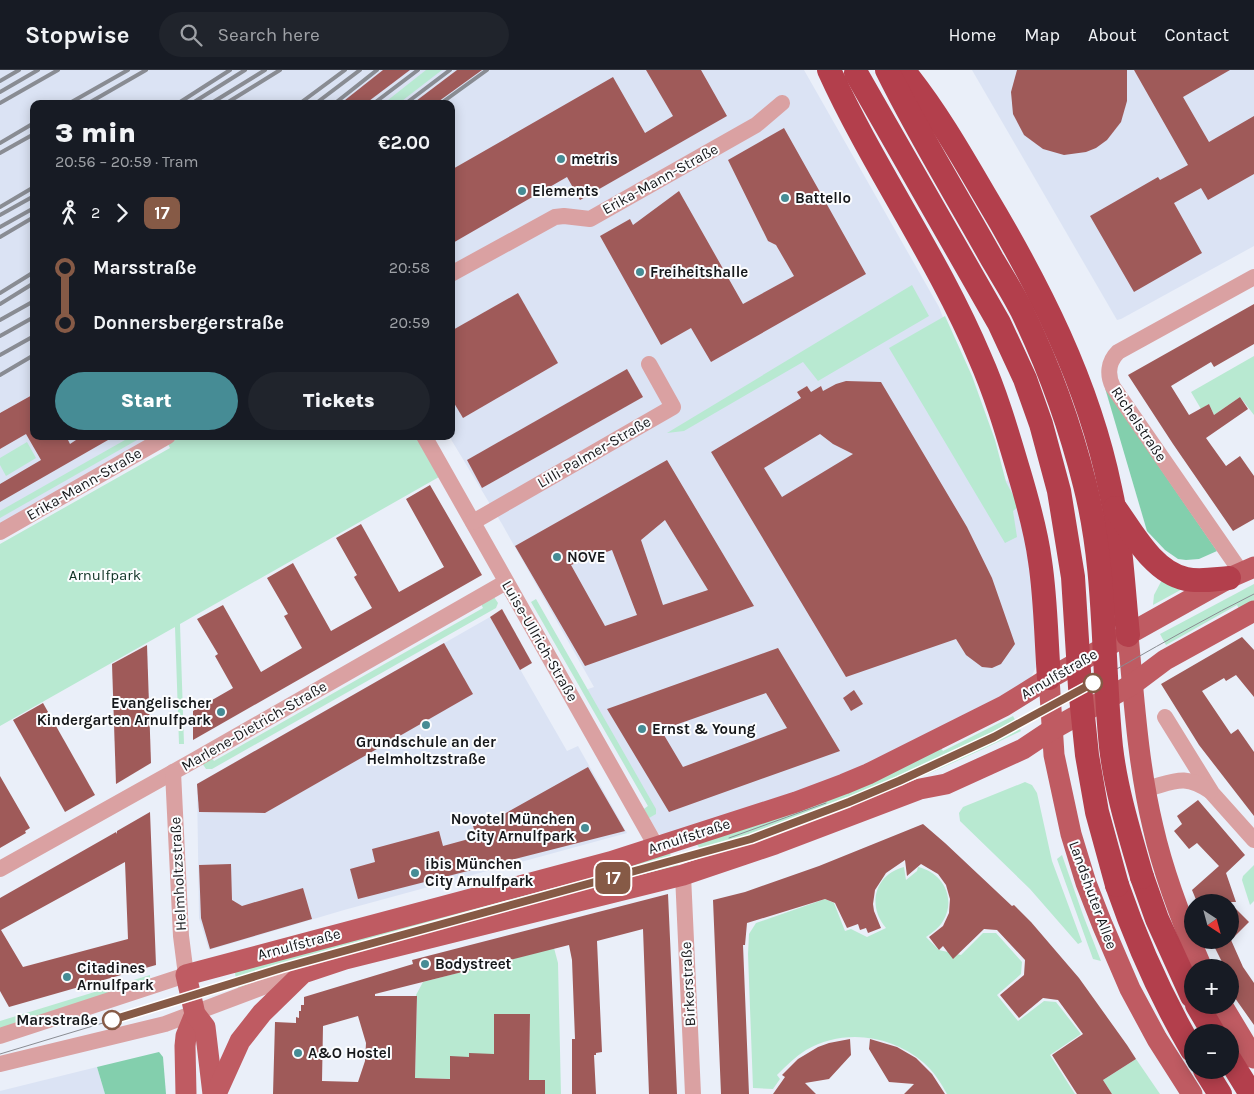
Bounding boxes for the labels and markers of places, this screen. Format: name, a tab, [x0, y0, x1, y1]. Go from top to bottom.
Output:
place label: metris	[571, 150, 618, 168]
marker: metris	[555, 153, 567, 165]
place label: Elements	[532, 182, 599, 200]
marker: Elements	[516, 185, 528, 197]
place label: Battello	[795, 189, 851, 207]
marker: Battello	[779, 192, 791, 204]
place label: Freiheitshalle	[650, 263, 748, 281]
marker: Freiheitshalle	[634, 266, 646, 278]
place label: NOVE	[567, 548, 606, 566]
marker: NOVE	[551, 551, 563, 563]
unlabelled marker	[1083, 673, 1103, 693]
place label: Evangelischer Kindergarten Arnulfpark	[37, 694, 211, 729]
marker: Evangelischer Kindergarten Arnulfpark	[215, 706, 227, 718]
marker: Grundschule an der Helmholtzstraße	[420, 719, 432, 731]
place label: Ernst & Young	[652, 720, 756, 738]
marker: Ernst & Young	[636, 723, 648, 735]
place label: Grundschule an der Helmholtzstraße	[356, 733, 496, 768]
place label: Novotel München City Arnulfpark	[451, 810, 575, 845]
marker: Novotel München City Arnulfpark	[579, 822, 591, 834]
place label: ibis München City Arnulfpark	[425, 855, 534, 890]
marker: ibis München City Arnulfpark	[409, 867, 421, 879]
place label: Bodystreet	[435, 955, 512, 973]
marker: Bodystreet	[419, 958, 431, 970]
place label: Citadines Arnulfpark	[77, 959, 154, 994]
marker: Citadines Arnulfpark	[61, 971, 73, 983]
marker: Marsstraße	[102, 1010, 122, 1030]
place label: Marsstraße	[16, 1011, 98, 1029]
place label: A&O Hostel	[308, 1044, 391, 1062]
marker: A&O Hostel	[292, 1047, 304, 1059]

